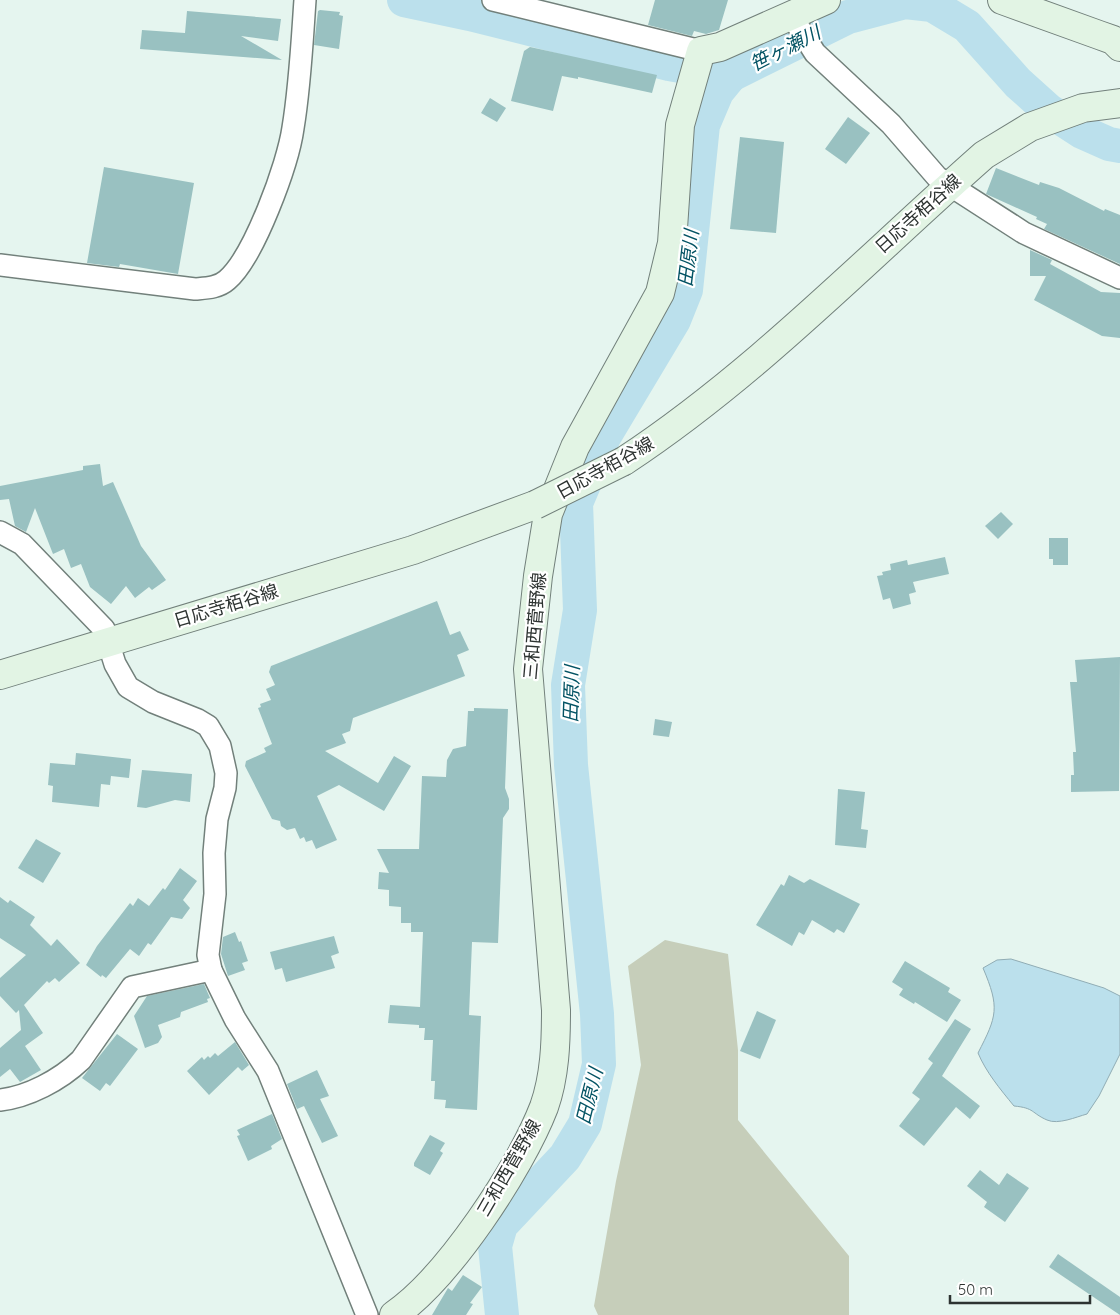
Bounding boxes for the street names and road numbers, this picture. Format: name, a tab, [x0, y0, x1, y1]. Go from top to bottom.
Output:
street label: 日応寺栢谷線	[870, 169, 965, 258]
street label: 日応寺栢谷線	[552, 431, 658, 504]
street label: 三和西菅野線	[518, 571, 551, 681]
street label: 日応寺栢谷線	[171, 579, 281, 632]
street label: 三和西菅野線	[472, 1115, 546, 1220]

